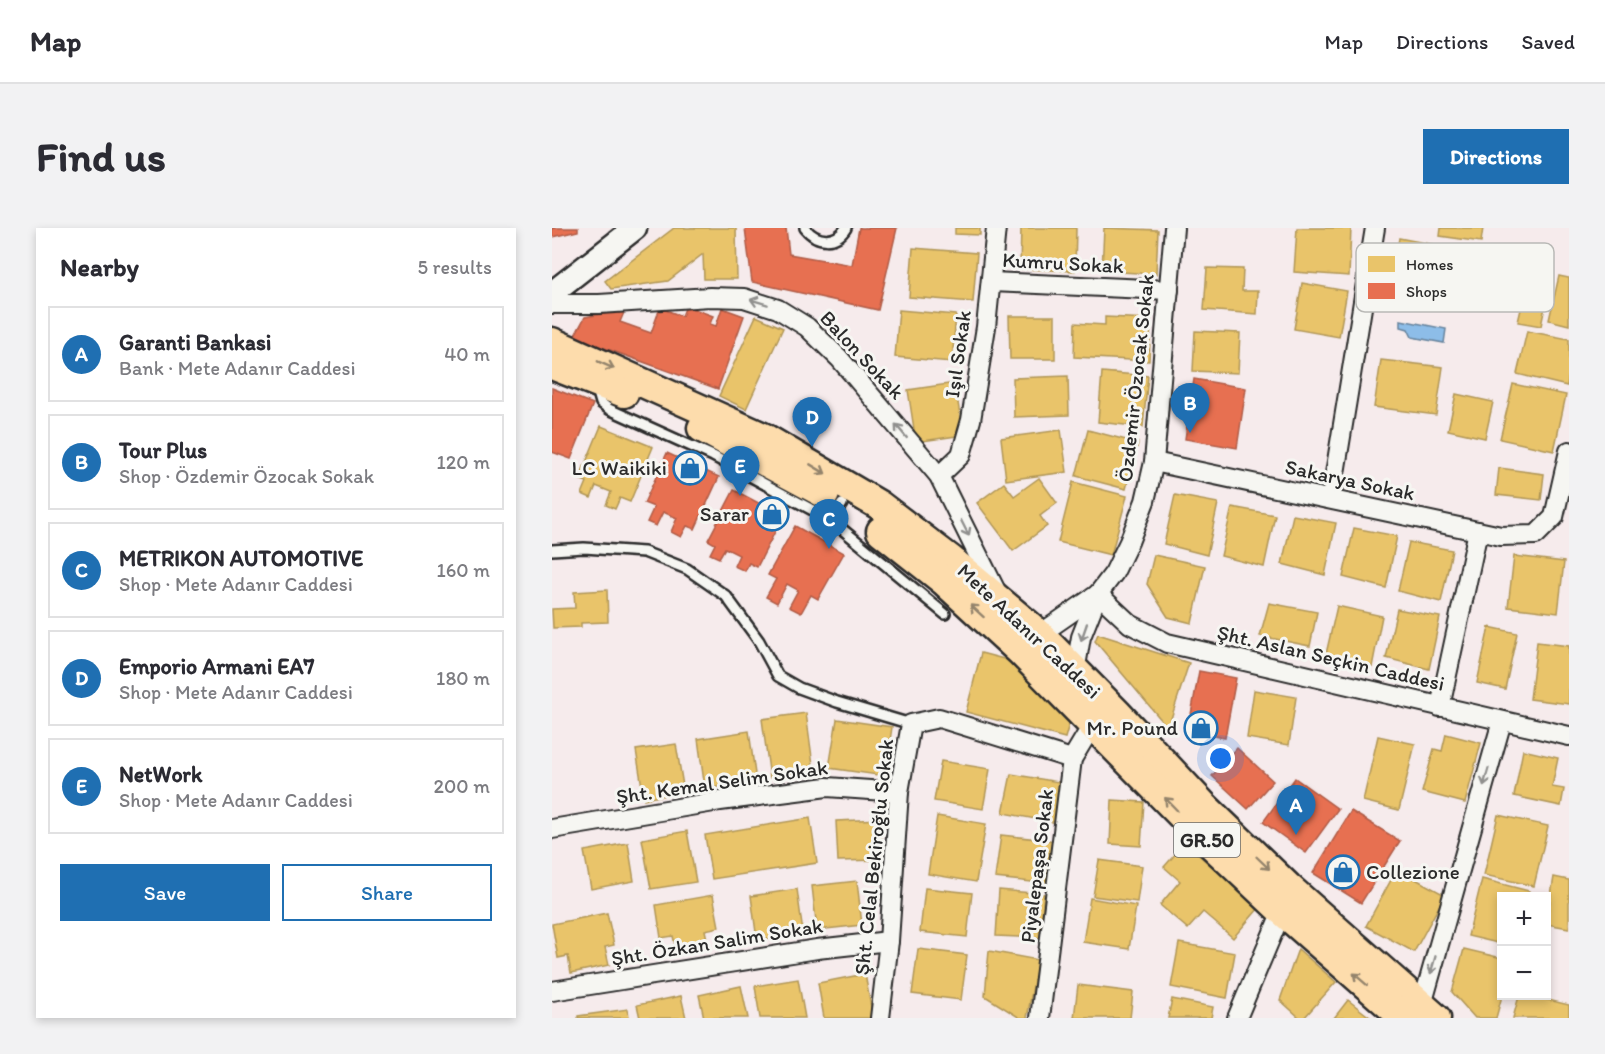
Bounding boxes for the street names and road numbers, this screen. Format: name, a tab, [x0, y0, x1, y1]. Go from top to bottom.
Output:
street label: Kumru Sokak	[1002, 247, 1125, 278]
street label: Özdemir Özocak Sokak	[1112, 273, 1159, 483]
street label: Balon Sokak	[815, 305, 910, 404]
street label: Işıl Sokak	[939, 309, 976, 399]
street label: Sakarya Sokak	[1283, 454, 1417, 506]
street label: Mete Adanır Caddesi	[953, 558, 1106, 703]
street label: Şht. Aslan Seçkin Caddesi	[1215, 619, 1447, 696]
street label: Şht. Celal Bekiroğlu Sokak	[849, 737, 898, 976]
street label: Şht. Kemal Selim Sokak	[614, 754, 830, 809]
street label: Piyalepaşa Sokak	[1015, 787, 1058, 944]
road number: GR.50	[1174, 823, 1240, 857]
street label: Şht. Özkan Salim Sokak	[609, 912, 825, 971]

